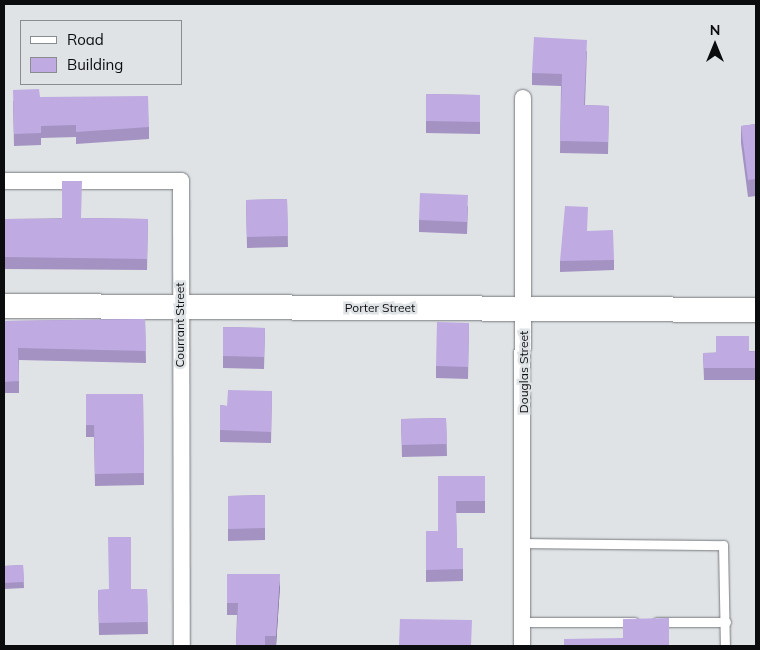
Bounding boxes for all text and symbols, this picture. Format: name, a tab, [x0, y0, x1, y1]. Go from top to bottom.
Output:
legend	[20, 20, 182, 85]
north arrow	[690, 20, 740, 70]
text: N	[710, 21, 720, 39]
text: Road	[67, 30, 104, 49]
text: Building	[67, 55, 123, 74]
street label: Courrant Street	[173, 283, 187, 367]
street label: Porter Street	[345, 301, 415, 315]
street label: Douglas Street	[517, 331, 531, 413]

